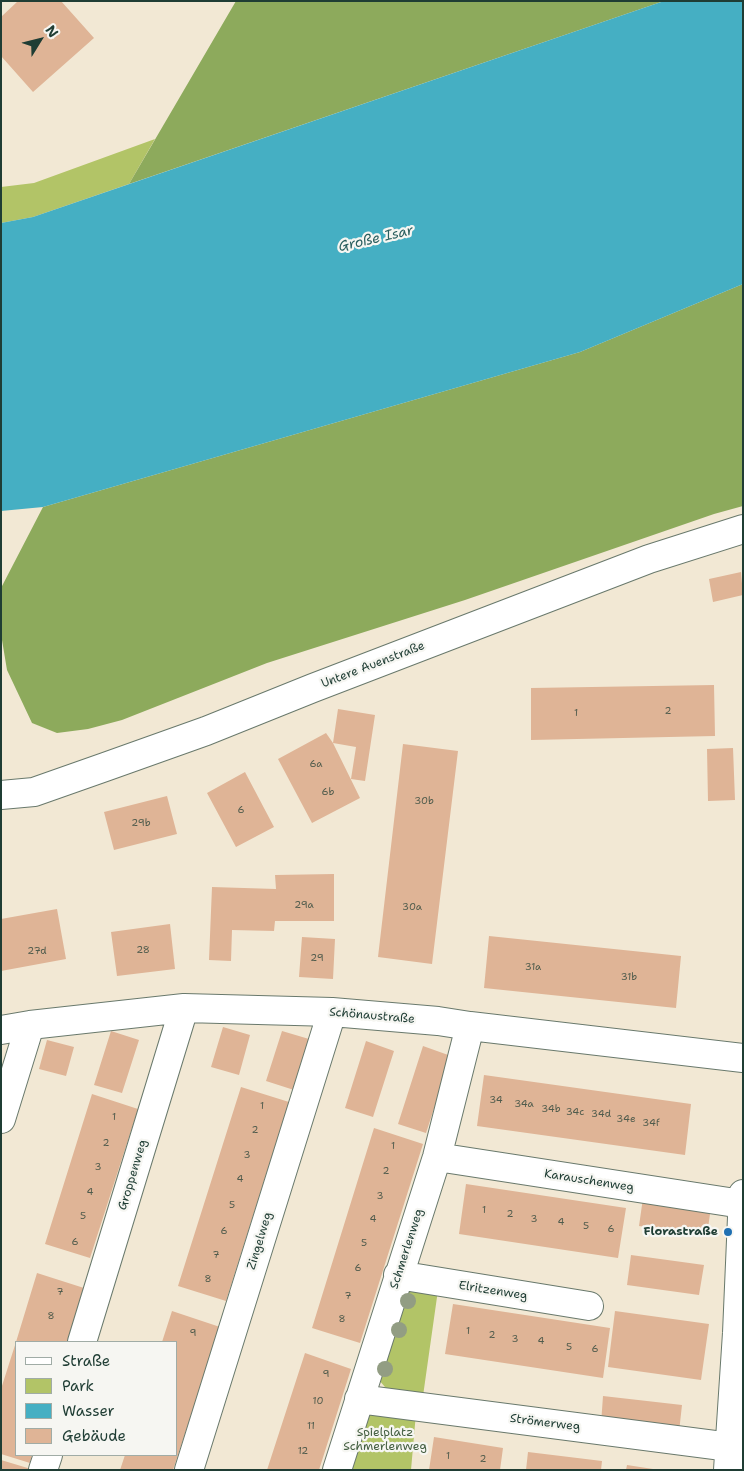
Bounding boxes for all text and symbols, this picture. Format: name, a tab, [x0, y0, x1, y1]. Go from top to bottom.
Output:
north arrow	[15, 15, 65, 65]
text: N	[42, 21, 63, 41]
water label: Große Isar	[337, 222, 415, 256]
street label: Untere Auenstraße	[319, 639, 427, 691]
house number: 2	[665, 705, 671, 717]
house number: 1	[574, 707, 578, 719]
house number: 6a	[309, 758, 323, 770]
house number: 6b	[322, 786, 334, 798]
house number: 30b	[414, 795, 434, 807]
house number: 6	[238, 804, 244, 816]
house number: 29b	[131, 817, 151, 829]
house number: 29a	[294, 899, 314, 911]
house number: 30a	[402, 901, 422, 913]
house number: 28	[136, 944, 150, 956]
house number: 27d	[27, 945, 47, 957]
house number: 29	[310, 952, 324, 964]
house number: 31a	[525, 961, 541, 973]
house number: 31b	[621, 971, 637, 983]
street label: Schönaustraße	[329, 1005, 415, 1027]
house number: 34	[489, 1094, 503, 1106]
house number: 34a	[514, 1098, 534, 1110]
house number: 1	[260, 1100, 264, 1112]
house number: 34b	[541, 1103, 561, 1115]
house number: 34c	[566, 1106, 584, 1118]
house number: 34d	[591, 1108, 611, 1120]
house number: 1	[112, 1111, 116, 1123]
house number: 34e	[616, 1113, 636, 1125]
house number: 34f	[642, 1117, 660, 1129]
house number: 2	[252, 1124, 258, 1136]
house number: 2	[103, 1137, 109, 1149]
street label: Groppenweg	[115, 1138, 151, 1212]
house number: 1	[391, 1140, 395, 1152]
house number: 3	[244, 1149, 250, 1161]
house number: 3	[95, 1161, 101, 1173]
house number: 2	[383, 1165, 389, 1177]
street label: Karauschenweg	[543, 1167, 635, 1195]
house number: 4	[237, 1173, 243, 1185]
house number: 4	[87, 1186, 93, 1198]
house number: 3	[377, 1190, 383, 1202]
house number: 5	[229, 1199, 235, 1211]
house number: 1	[482, 1204, 486, 1216]
street label: Schmerlenweg	[387, 1207, 427, 1291]
house number: 2	[507, 1208, 513, 1220]
house number: 5	[80, 1210, 86, 1222]
street label: Zingelweg	[244, 1211, 276, 1271]
house number: 4	[370, 1213, 376, 1225]
house number: 3	[531, 1213, 537, 1225]
house number: 4	[558, 1216, 564, 1228]
house number: 5	[583, 1220, 589, 1232]
house number: 6	[608, 1223, 614, 1235]
house number: 6	[221, 1225, 227, 1237]
place label: Florastraße	[644, 1225, 718, 1239]
marker: Florastraße	[722, 1226, 734, 1238]
house number: 6	[72, 1236, 78, 1248]
house number: 5	[361, 1237, 367, 1249]
house number: 7	[213, 1249, 219, 1261]
house number: 6	[355, 1262, 361, 1274]
house number: 8	[205, 1273, 211, 1285]
street label: Elritzenweg	[458, 1278, 528, 1304]
house number: 7	[57, 1286, 63, 1298]
house number: 7	[345, 1290, 351, 1302]
house number: 8	[48, 1310, 54, 1322]
house number: 8	[339, 1313, 345, 1325]
house number: 1	[466, 1325, 470, 1337]
house number: 9	[190, 1327, 196, 1339]
house number: 2	[489, 1329, 495, 1341]
house number: 3	[512, 1333, 518, 1345]
house number: 4	[538, 1335, 544, 1347]
legend	[15, 1341, 178, 1456]
house number: 5	[566, 1341, 572, 1353]
house number: 6	[592, 1343, 598, 1355]
text: Straße	[62, 1351, 110, 1371]
house number: 9	[323, 1368, 329, 1380]
text: Park	[62, 1376, 94, 1396]
house number: 10	[313, 1395, 323, 1407]
text: Wasser	[62, 1401, 115, 1421]
street label: Strömerweg	[509, 1412, 581, 1434]
house number: 11	[307, 1420, 315, 1432]
text: Gebäude	[62, 1426, 126, 1446]
park label: Spielplatz Schmerlenweg	[343, 1426, 427, 1454]
house number: 12	[298, 1445, 308, 1457]
house number: 1	[446, 1450, 450, 1462]
house number: 2	[480, 1453, 486, 1465]

